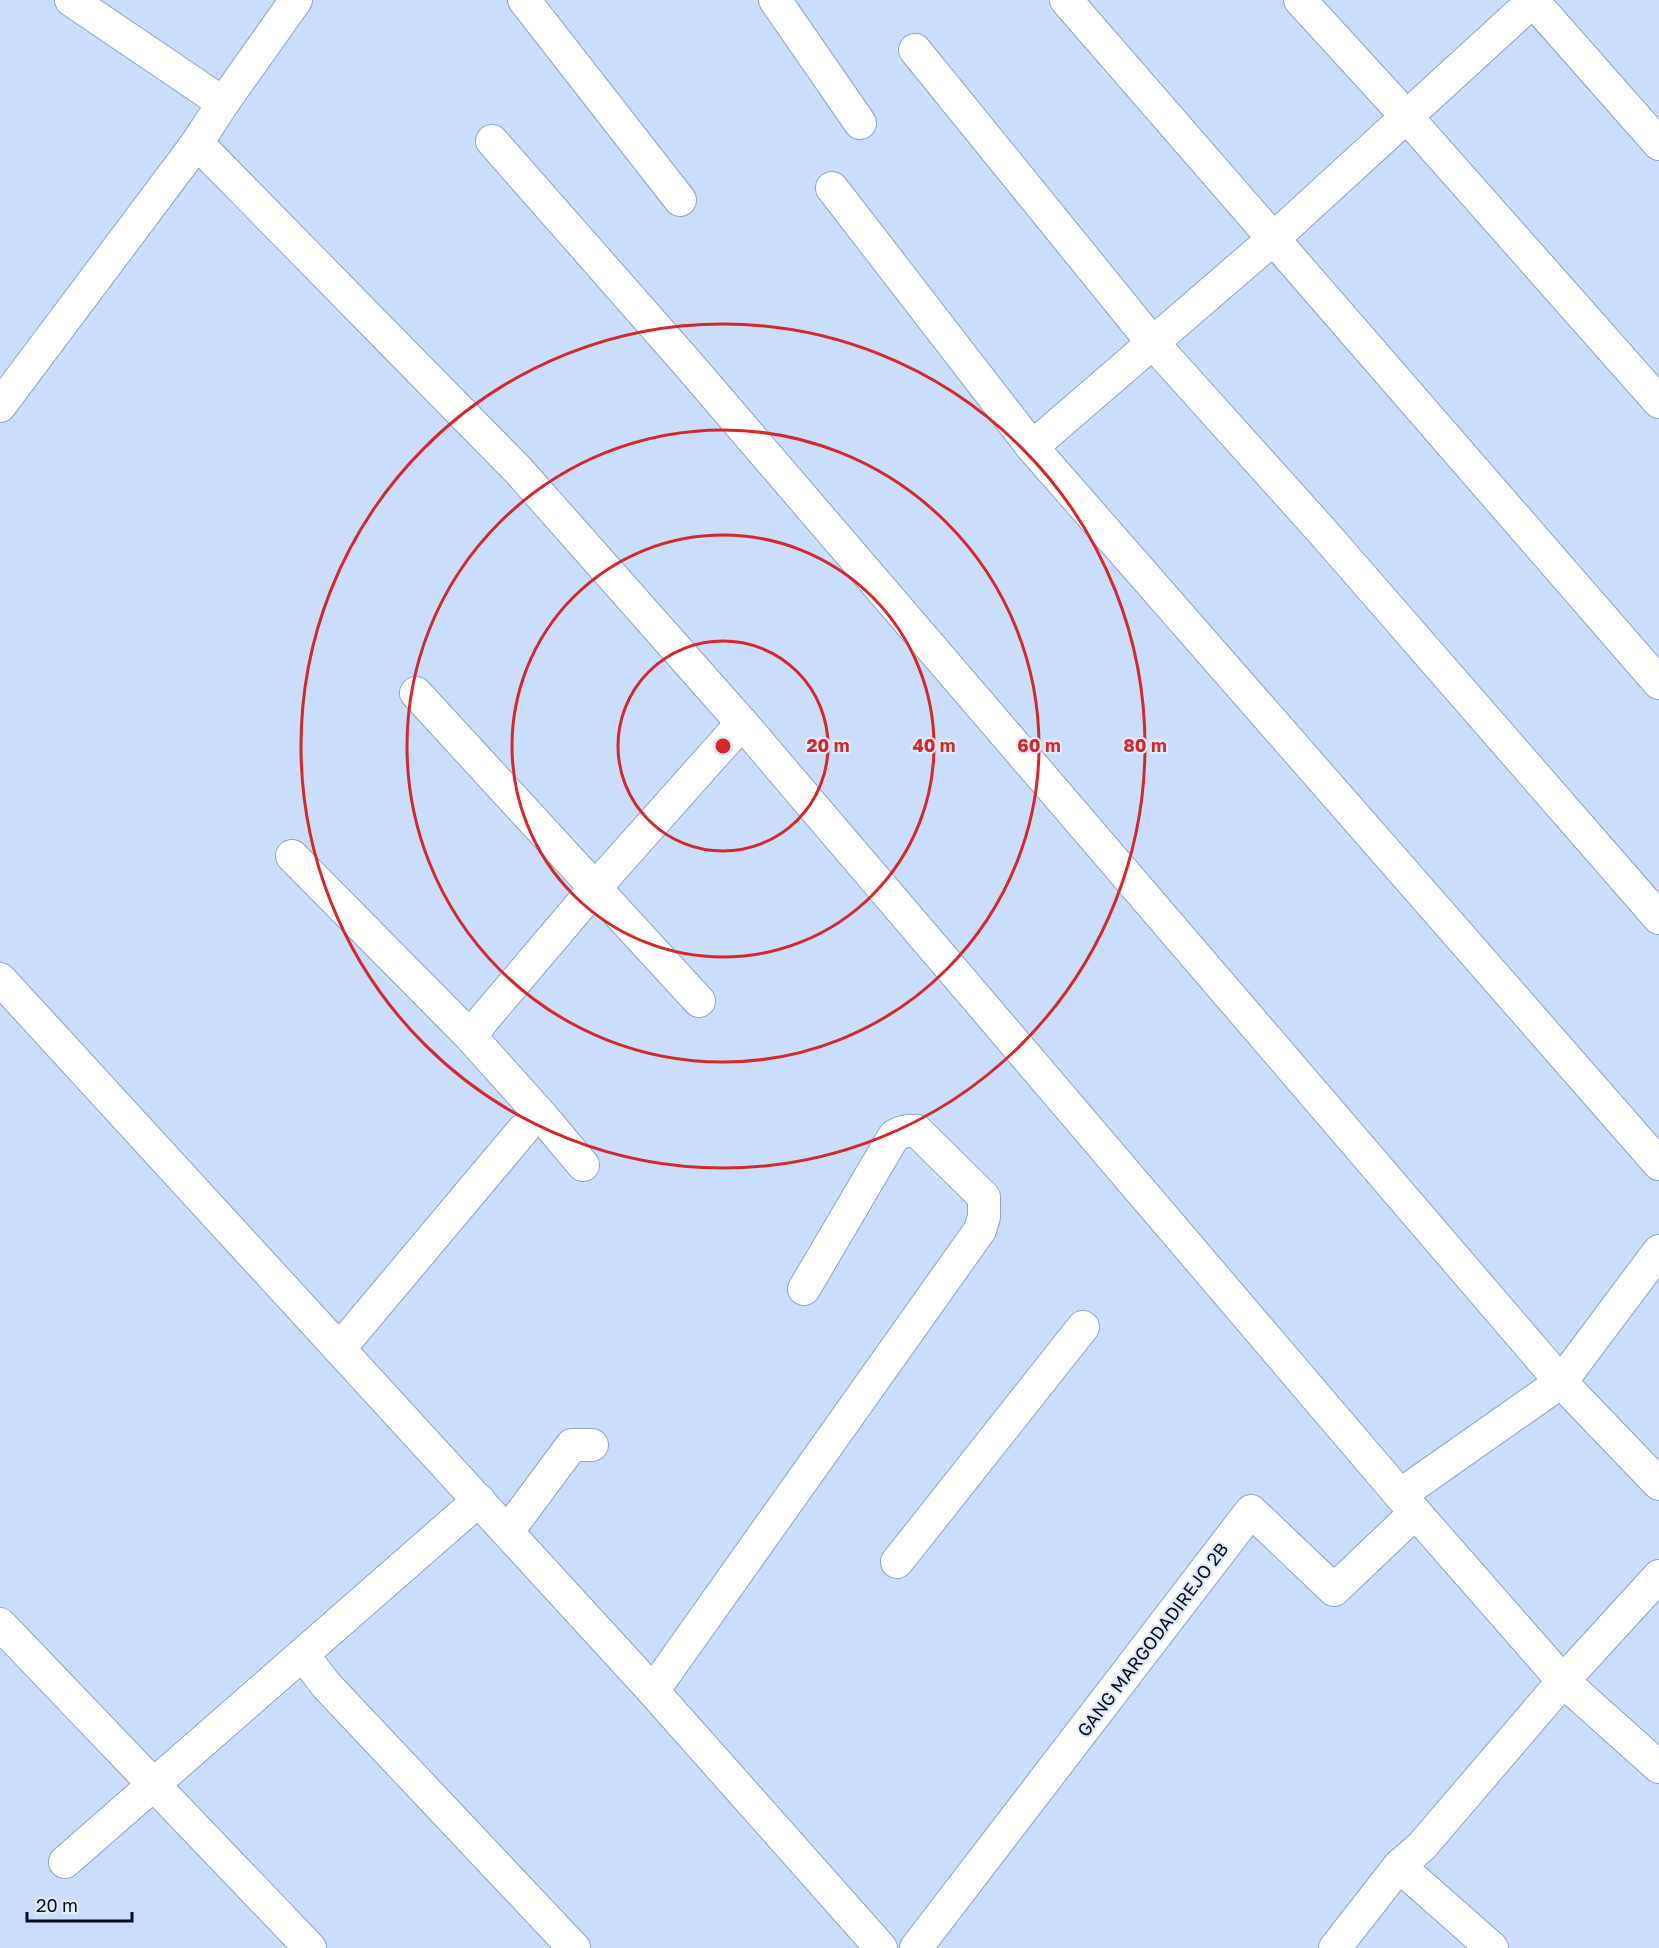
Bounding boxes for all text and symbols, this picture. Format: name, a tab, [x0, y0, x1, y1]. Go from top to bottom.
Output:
text: 20 m	[807, 734, 849, 756]
text: 40 m	[912, 734, 956, 756]
text: 60 m	[1017, 734, 1061, 756]
text: 80 m	[1123, 734, 1167, 756]
centre of rings	[713, 736, 733, 756]
street label: GANG MARGODADIREJO 2B	[1072, 1538, 1232, 1741]
scale bar	[27, 1885, 132, 1923]
text: 20 m	[36, 1894, 78, 1916]

